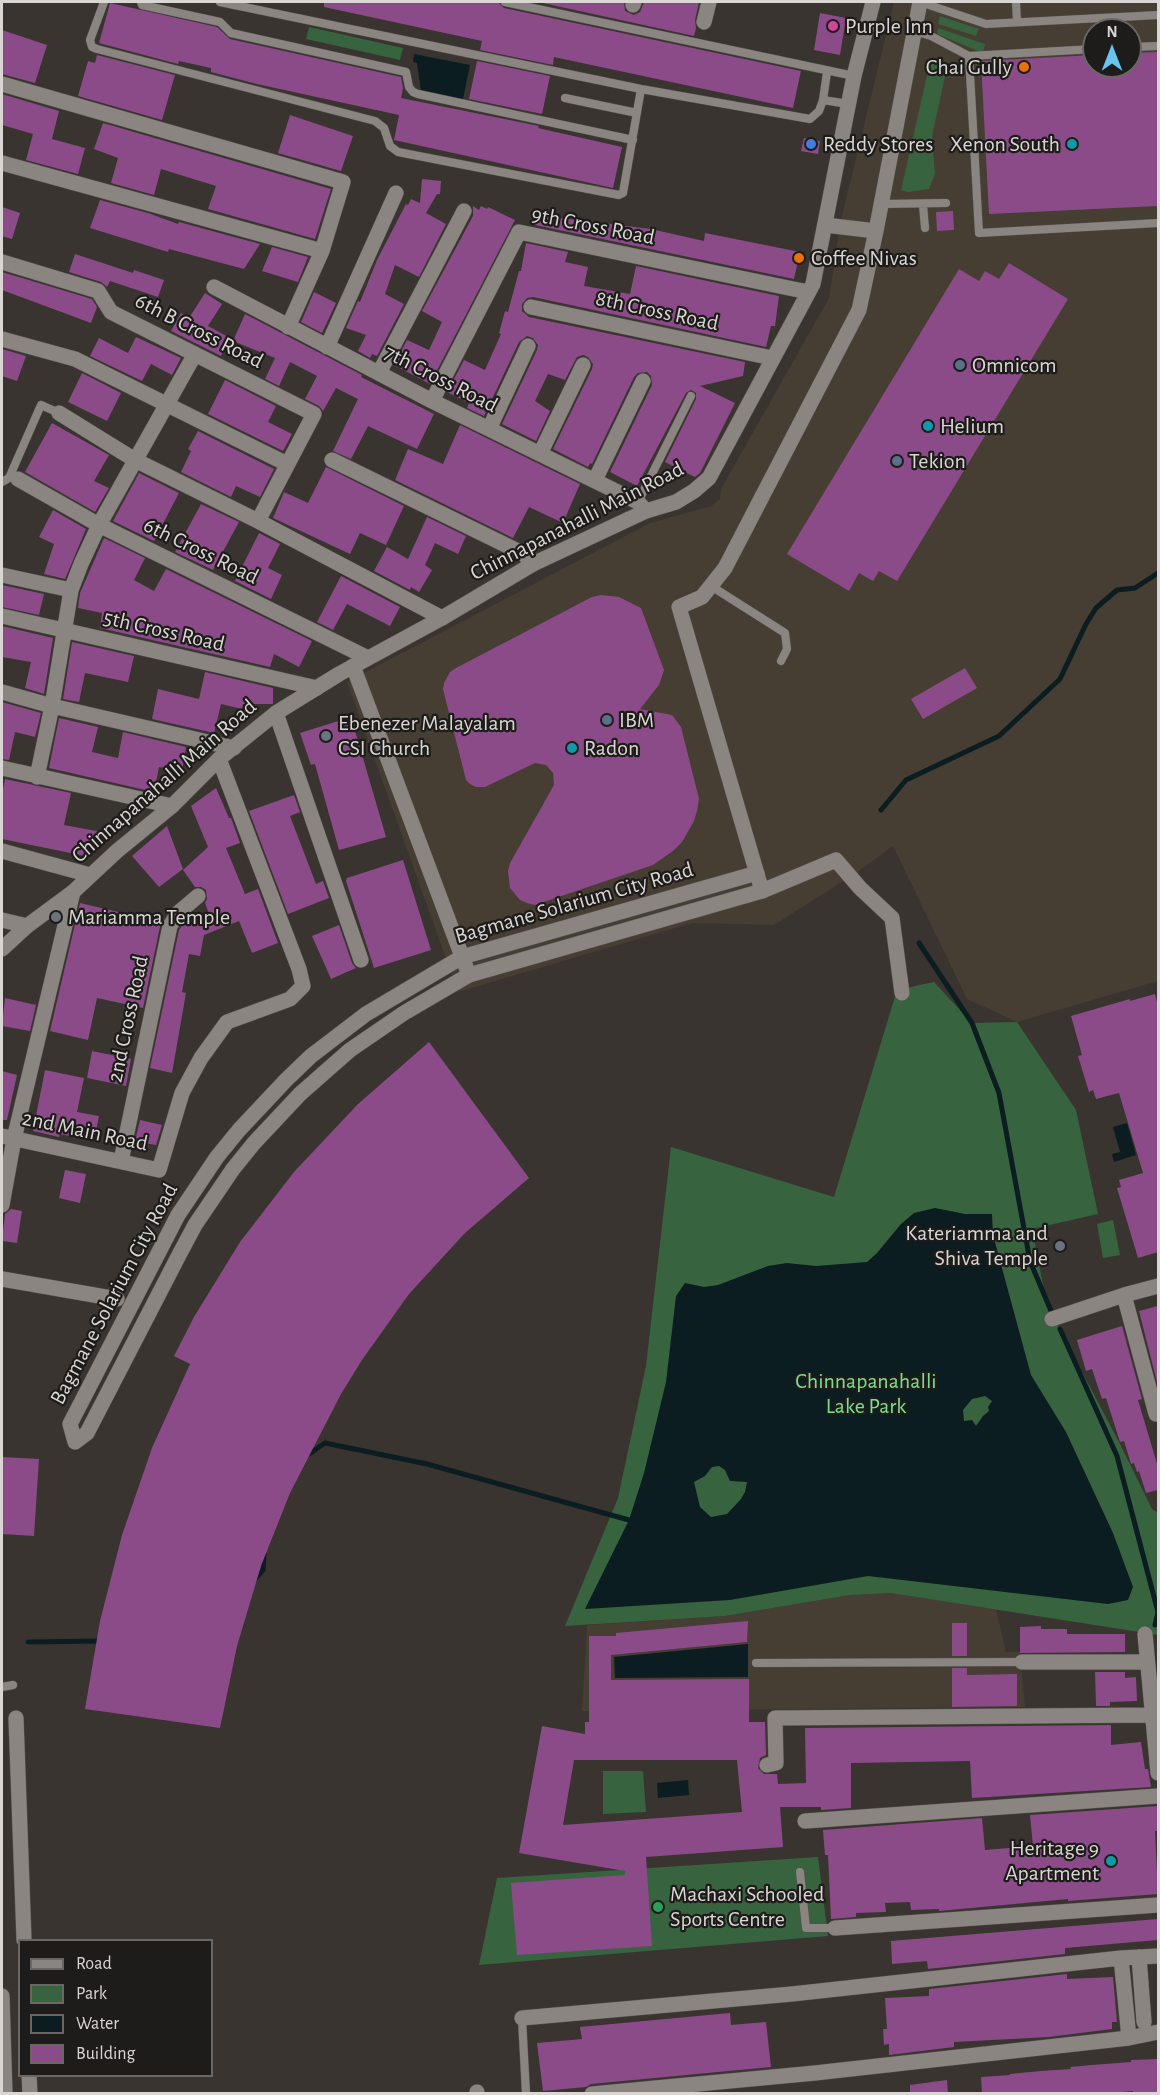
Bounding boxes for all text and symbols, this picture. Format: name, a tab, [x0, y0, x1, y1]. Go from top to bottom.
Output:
place label: Purple Inn	[845, 13, 933, 39]
north arrow	[1082, 18, 1142, 78]
marker: Purple Inn	[826, 19, 840, 33]
text: N	[1106, 24, 1118, 40]
place label: Chai Gully	[926, 54, 1012, 80]
marker: Chai Gully	[1017, 60, 1031, 74]
place label: Reddy Stores	[823, 131, 933, 157]
place label: Xenon South	[950, 131, 1060, 157]
marker: Reddy Stores	[804, 137, 818, 151]
marker: Xenon South	[1065, 137, 1079, 151]
street label: 9th Cross Road	[529, 201, 657, 251]
place label: Coffee Nivas	[811, 245, 917, 271]
marker: Coffee Nivas	[792, 251, 806, 265]
street label: 8th Cross Road	[593, 285, 721, 337]
street label: 6th B Cross Road	[130, 287, 268, 375]
street label: 7th Cross Road	[380, 339, 502, 419]
place label: Omnicom	[972, 352, 1057, 378]
marker: Omnicom	[953, 358, 967, 372]
place label: Helium	[940, 413, 1004, 439]
marker: Helium	[921, 419, 935, 433]
place label: Tekion	[909, 448, 966, 474]
marker: Tekion	[890, 454, 904, 468]
street label: Chinnapanahalli Main Road	[466, 456, 688, 586]
street label: 6th Cross Road	[139, 512, 263, 590]
street label: 5th Cross Road	[101, 604, 227, 658]
street label: Chinnapanahalli Main Road	[66, 694, 262, 868]
place label: IBM	[619, 707, 654, 733]
place label: Ebenezer Malayalam CSI Church	[338, 710, 516, 762]
marker: IBM	[600, 713, 614, 727]
marker: Ebenezer Malayalam CSI Church	[319, 729, 333, 743]
place label: Radon	[584, 735, 639, 761]
marker: Radon	[565, 741, 579, 755]
street label: Bagmane Solarium City Road	[452, 856, 696, 950]
place label: Mariamma Temple	[68, 904, 230, 930]
marker: Mariamma Temple	[49, 910, 63, 924]
street label: 2nd Cross Road	[102, 953, 154, 1085]
street label: 2nd Main Road	[20, 1105, 150, 1157]
street label: Bagmane Solarium City Road	[44, 1179, 184, 1409]
place label: Kateriamma and Shiva Temple	[905, 1220, 1048, 1272]
marker: Kateriamma and Shiva Temple	[1053, 1239, 1067, 1253]
park label: Chinnapanahalli Lake Park	[795, 1368, 937, 1420]
place label: Heritage 9 Apartment	[1005, 1835, 1099, 1886]
marker: Heritage 9 Apartment	[1104, 1854, 1118, 1868]
place label: Machaxi Schooled Sports Centre	[670, 1881, 824, 1933]
marker: Machaxi Schooled Sports Centre	[651, 1900, 665, 1914]
legend	[18, 1939, 213, 2077]
text: Road	[76, 1955, 112, 1973]
text: Park	[76, 1985, 107, 2003]
text: Water	[76, 2015, 119, 2033]
text: Building	[76, 2045, 135, 2063]

